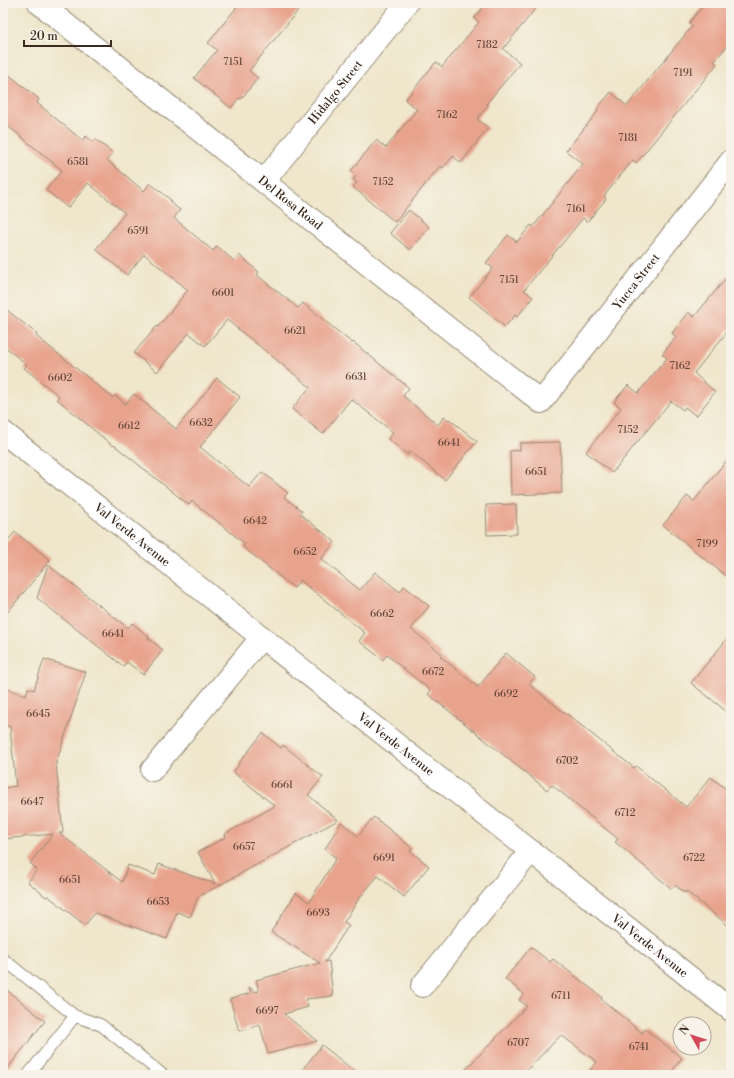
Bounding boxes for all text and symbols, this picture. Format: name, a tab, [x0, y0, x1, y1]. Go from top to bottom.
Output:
scale bar	[24, 22, 111, 48]
text: 20 m	[30, 29, 58, 44]
house number: 7182	[476, 39, 498, 51]
house number: 7151	[223, 56, 243, 68]
street label: Hidalgo Street	[305, 57, 367, 128]
house number: 7191	[673, 67, 693, 79]
house number: 7162	[436, 109, 458, 121]
house number: 7181	[618, 132, 639, 144]
house number: 6581	[67, 156, 90, 168]
street label: Del Rosa Road	[255, 173, 325, 233]
house number: 7152	[373, 176, 394, 188]
house number: 7161	[566, 203, 586, 215]
house number: 6591	[127, 225, 149, 237]
street label: Yucca Street	[609, 250, 664, 313]
house number: 7151	[499, 274, 519, 286]
house number: 6601	[212, 287, 235, 299]
house number: 6621	[284, 325, 307, 337]
house number: 7162	[669, 360, 691, 372]
house number: 6631	[345, 371, 368, 383]
house number: 6602	[48, 372, 72, 384]
house number: 6632	[189, 417, 213, 429]
house number: 6612	[118, 420, 140, 432]
house number: 7152	[618, 424, 639, 436]
house number: 6641	[438, 437, 461, 449]
house number: 6651	[525, 466, 548, 478]
street label: Val Verde Avenue	[90, 499, 173, 570]
house number: 6642	[243, 515, 267, 527]
house number: 7199	[696, 538, 718, 550]
house number: 6652	[293, 546, 317, 558]
house number: 6662	[370, 608, 394, 620]
house number: 6641	[102, 628, 125, 640]
house number: 6672	[422, 666, 444, 678]
house number: 6692	[494, 688, 518, 700]
house number: 6645	[26, 708, 50, 720]
street label: Val Verde Avenue	[354, 709, 437, 779]
house number: 6702	[556, 755, 579, 767]
house number: 6661	[271, 779, 294, 791]
house number: 6647	[21, 796, 43, 808]
house number: 6712	[614, 807, 636, 819]
house number: 6657	[233, 841, 255, 853]
house number: 6691	[373, 852, 396, 864]
house number: 6722	[683, 852, 705, 864]
house number: 6651	[59, 874, 82, 886]
house number: 6653	[146, 896, 170, 908]
house number: 6693	[306, 907, 330, 919]
street label: Val Verde Avenue	[608, 910, 691, 981]
house number: 6711	[551, 990, 572, 1002]
house number: 6697	[255, 1005, 279, 1017]
north arrow	[672, 1016, 712, 1056]
text: N	[677, 1022, 693, 1038]
house number: 6707	[507, 1037, 529, 1049]
house number: 6741	[629, 1041, 650, 1053]

